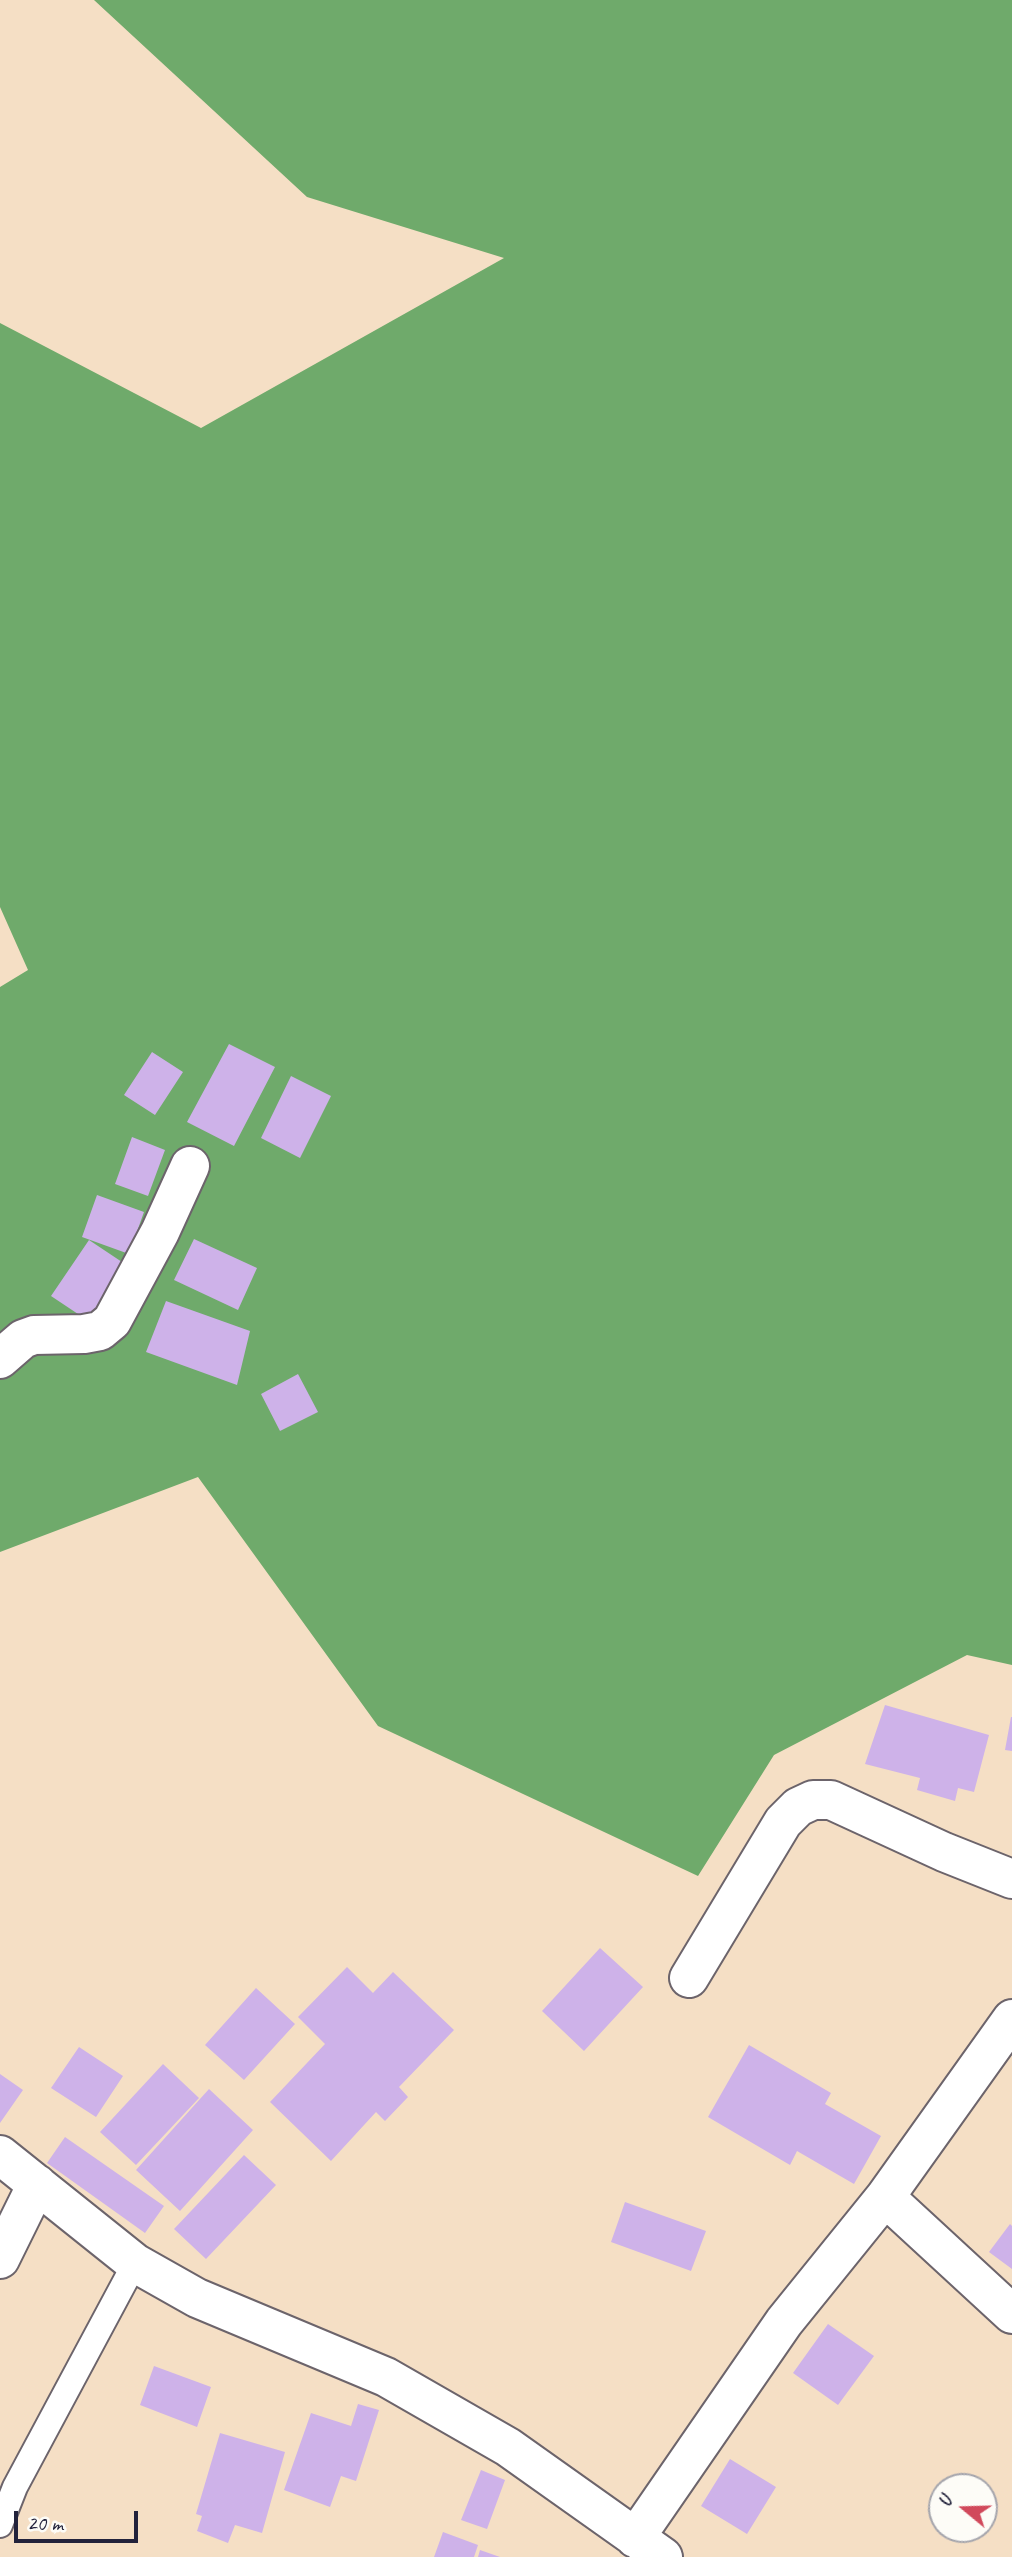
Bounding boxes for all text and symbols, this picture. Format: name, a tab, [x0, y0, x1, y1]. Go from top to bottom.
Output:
north arrow	[928, 2473, 998, 2543]
text: U	[932, 2494, 958, 2510]
scale bar	[18, 2498, 142, 2542]
text: 20 m	[27, 2510, 63, 2536]

